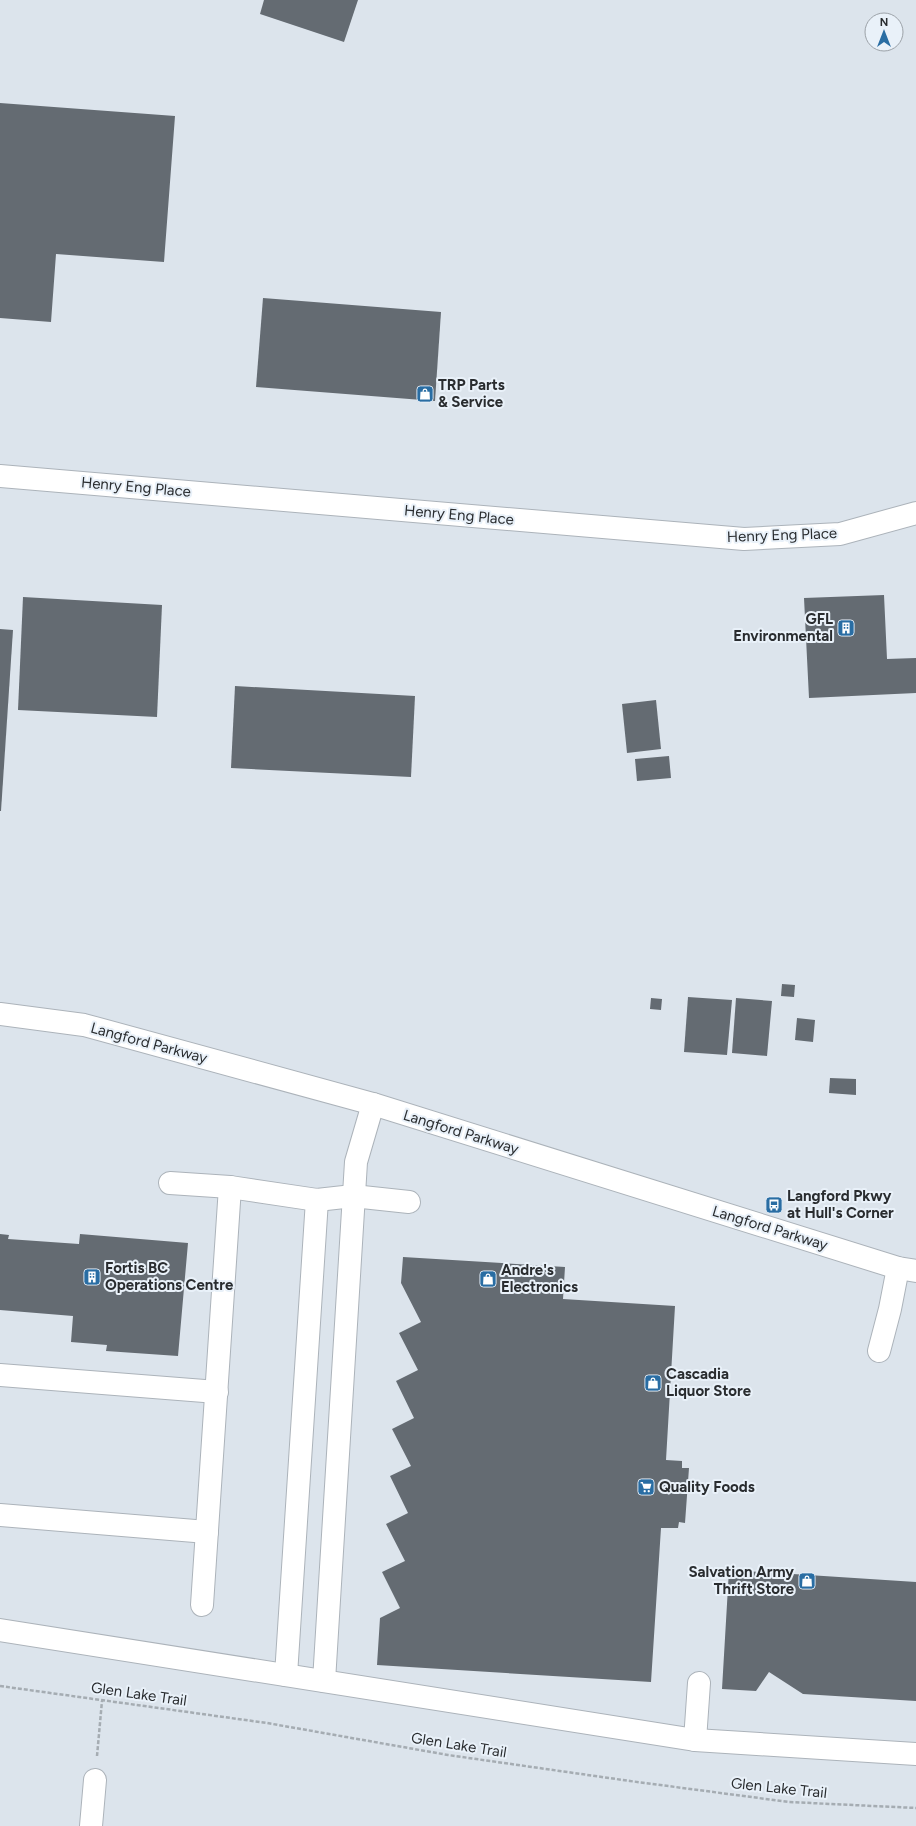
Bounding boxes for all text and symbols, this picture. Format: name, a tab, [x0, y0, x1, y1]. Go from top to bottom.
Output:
north arrow	[864, 12, 904, 52]
text: N	[880, 16, 888, 29]
place label: TRP Parts & Service	[438, 376, 505, 411]
shop icon: TRP Parts & Service	[415, 384, 435, 404]
street label: Henry Eng Place	[80, 473, 192, 501]
street label: Henry Eng Place	[403, 501, 515, 529]
street label: Henry Eng Place	[727, 524, 837, 546]
place label: GFL Environmental	[733, 610, 833, 645]
building icon: GFL Environmental	[836, 618, 856, 638]
street label: Langford Parkway	[89, 1019, 209, 1067]
street label: Langford Parkway	[401, 1106, 521, 1158]
place label: Langford Pkwy at Hull's Corner	[787, 1187, 894, 1222]
bus stop icon: Langford Pkwy at Hull's Corner	[764, 1195, 784, 1215]
street label: Langford Parkway	[710, 1202, 830, 1254]
place label: Fortis BC Operations Centre	[105, 1259, 234, 1294]
place label: Andre's Electronics	[501, 1261, 578, 1296]
building icon: Fortis BC Operations Centre	[82, 1267, 102, 1287]
shop icon: Andre's Electronics	[478, 1269, 498, 1289]
place label: Cascadia Liquor Store	[666, 1365, 752, 1400]
shop icon: Cascadia Liquor Store	[643, 1373, 663, 1393]
supermarket icon: Quality Foods	[636, 1477, 656, 1497]
place label: Quality Foods	[659, 1478, 755, 1496]
place label: Salvation Army Thrift Store	[688, 1563, 795, 1598]
shop icon: Salvation Army Thrift Store	[797, 1571, 817, 1591]
street label: Glen Lake Trail	[90, 1678, 188, 1710]
street label: Glen Lake Trail	[410, 1729, 508, 1761]
street label: Glen Lake Trail	[730, 1774, 828, 1802]

